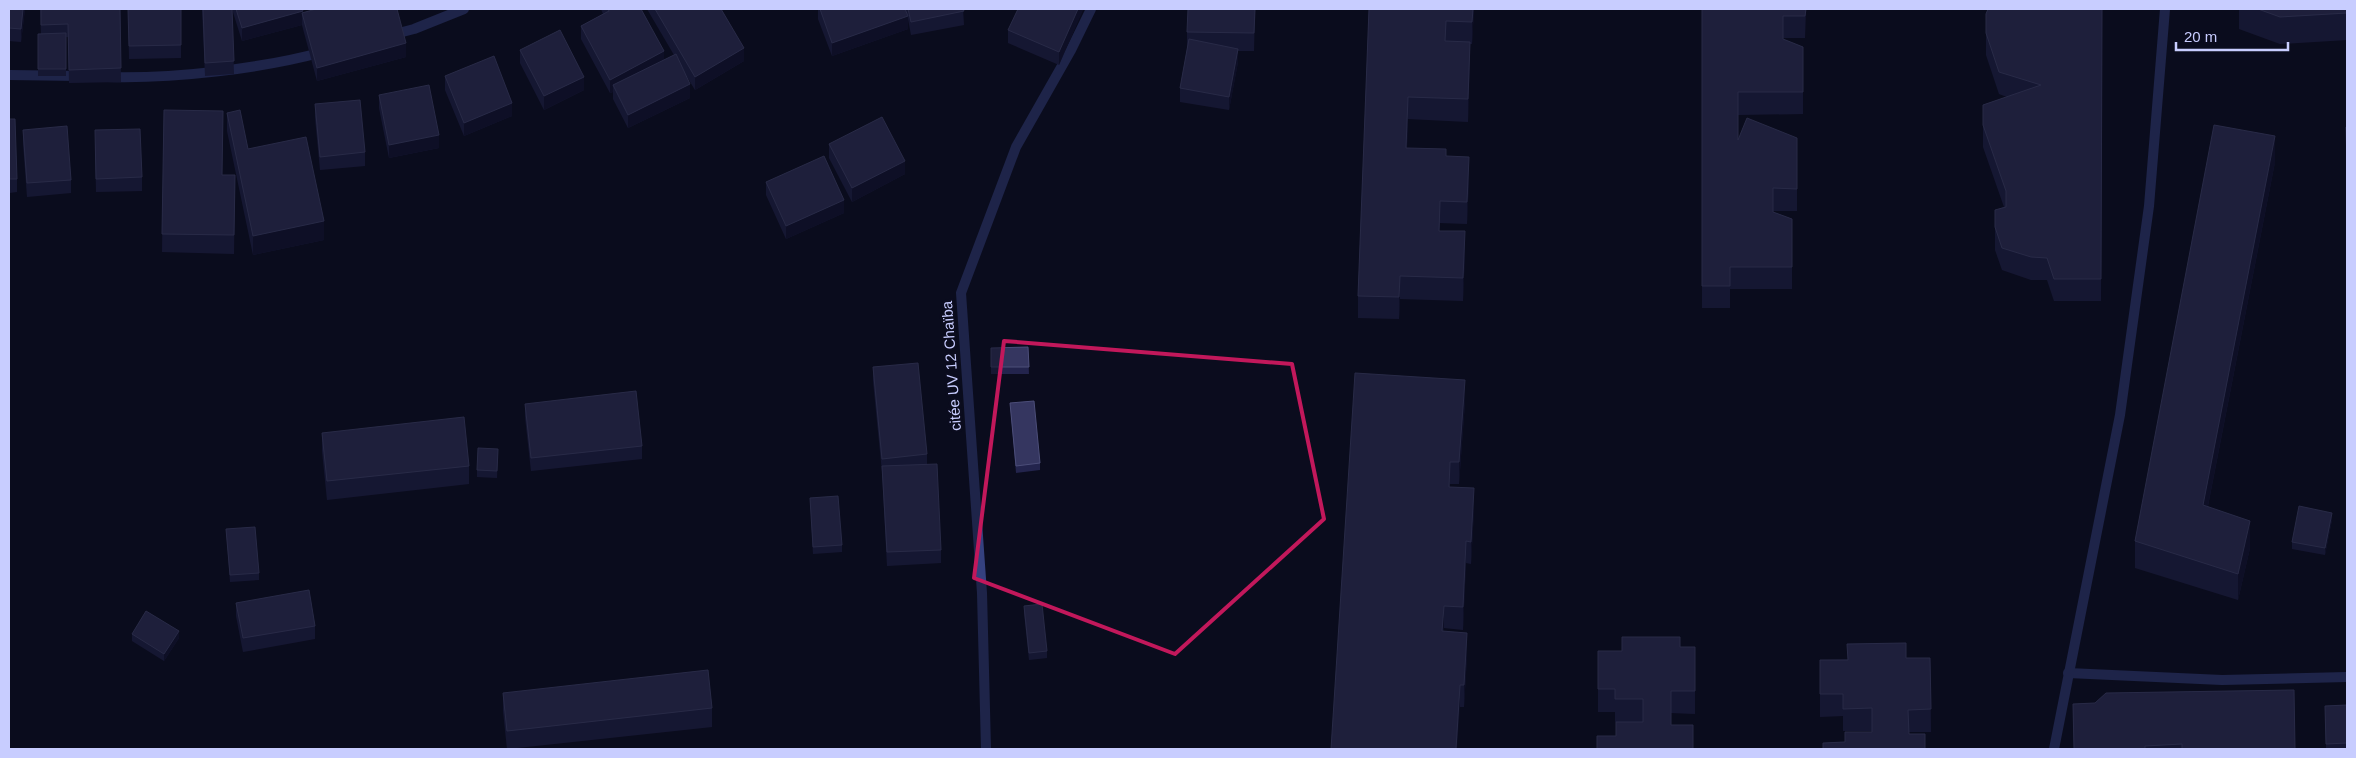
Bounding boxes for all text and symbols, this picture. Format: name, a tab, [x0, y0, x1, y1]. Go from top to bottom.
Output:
scale bar	[2176, 20, 2288, 52]
text: 20 m	[2184, 28, 2217, 45]
street label: citée UV 12 Chaïba	[938, 300, 964, 431]

